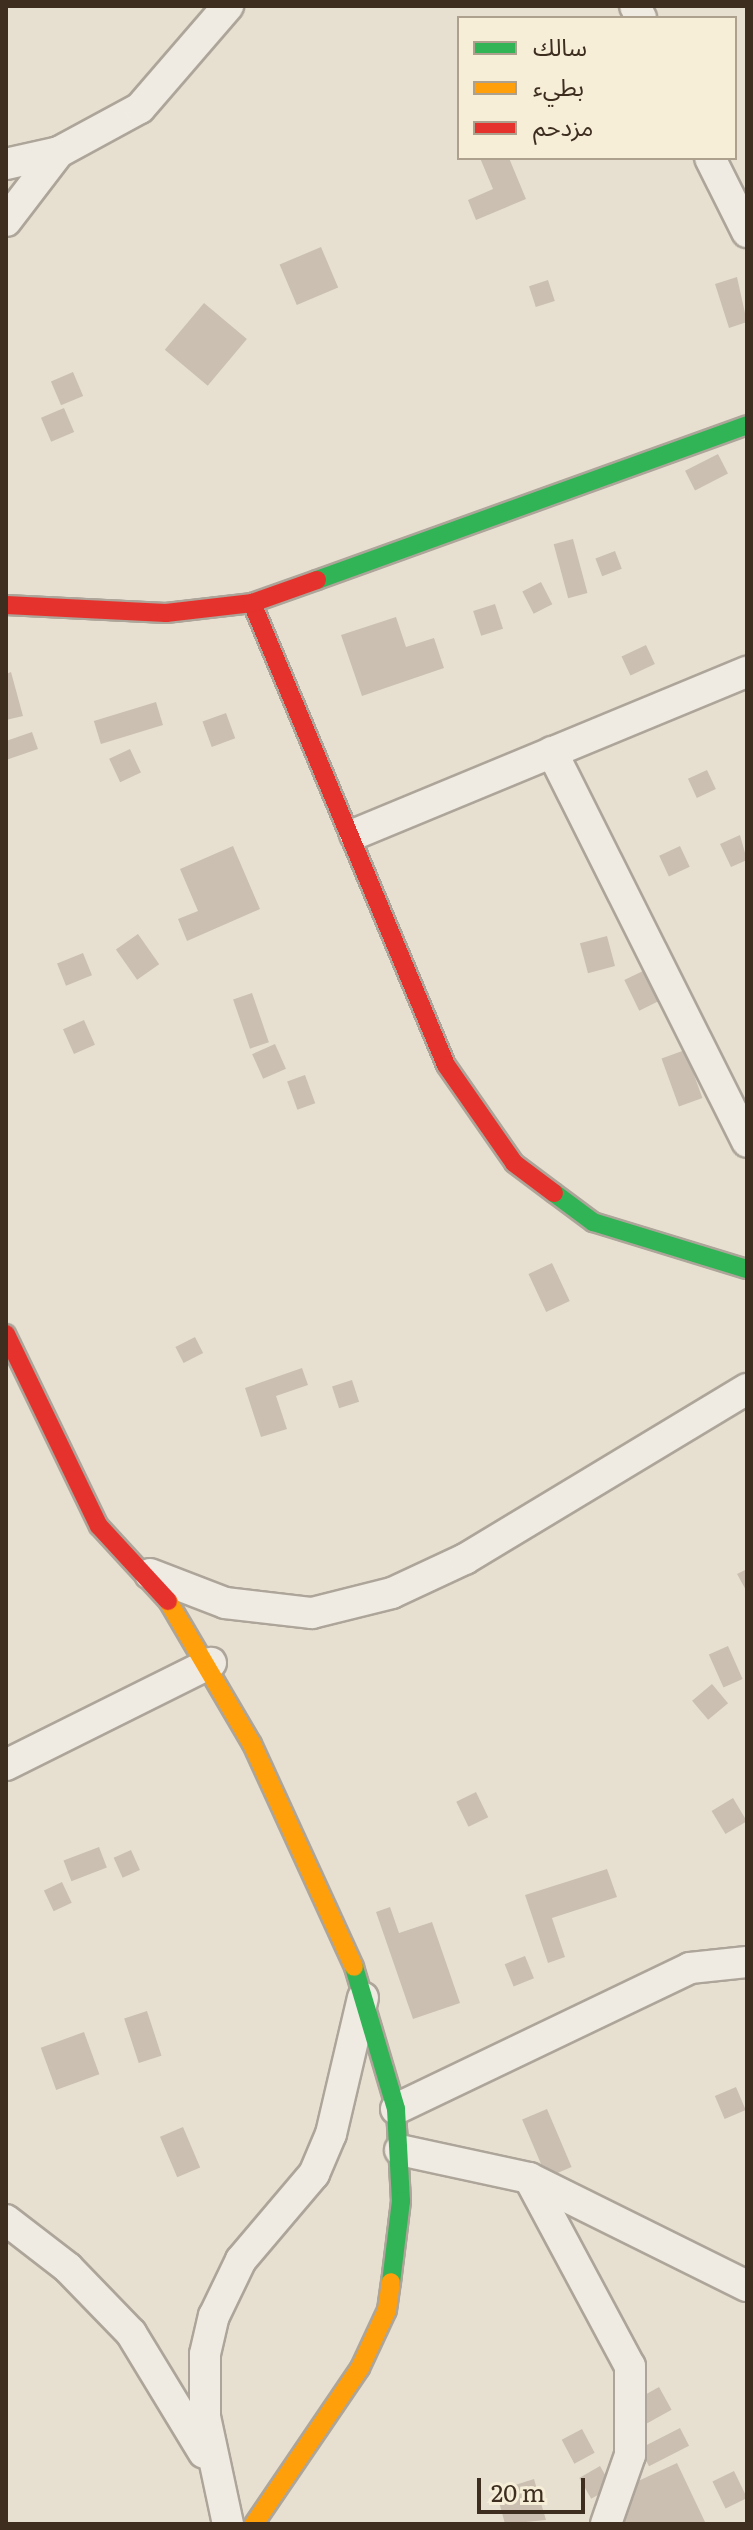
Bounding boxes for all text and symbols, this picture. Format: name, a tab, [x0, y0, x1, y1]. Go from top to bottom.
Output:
legend	[457, 16, 737, 160]
text: سالك	[533, 28, 587, 63]
text: بطيء	[533, 68, 584, 103]
text: مزدحم	[533, 108, 593, 143]
scale bar	[481, 2462, 589, 2512]
text: 20 m	[491, 2474, 545, 2509]

